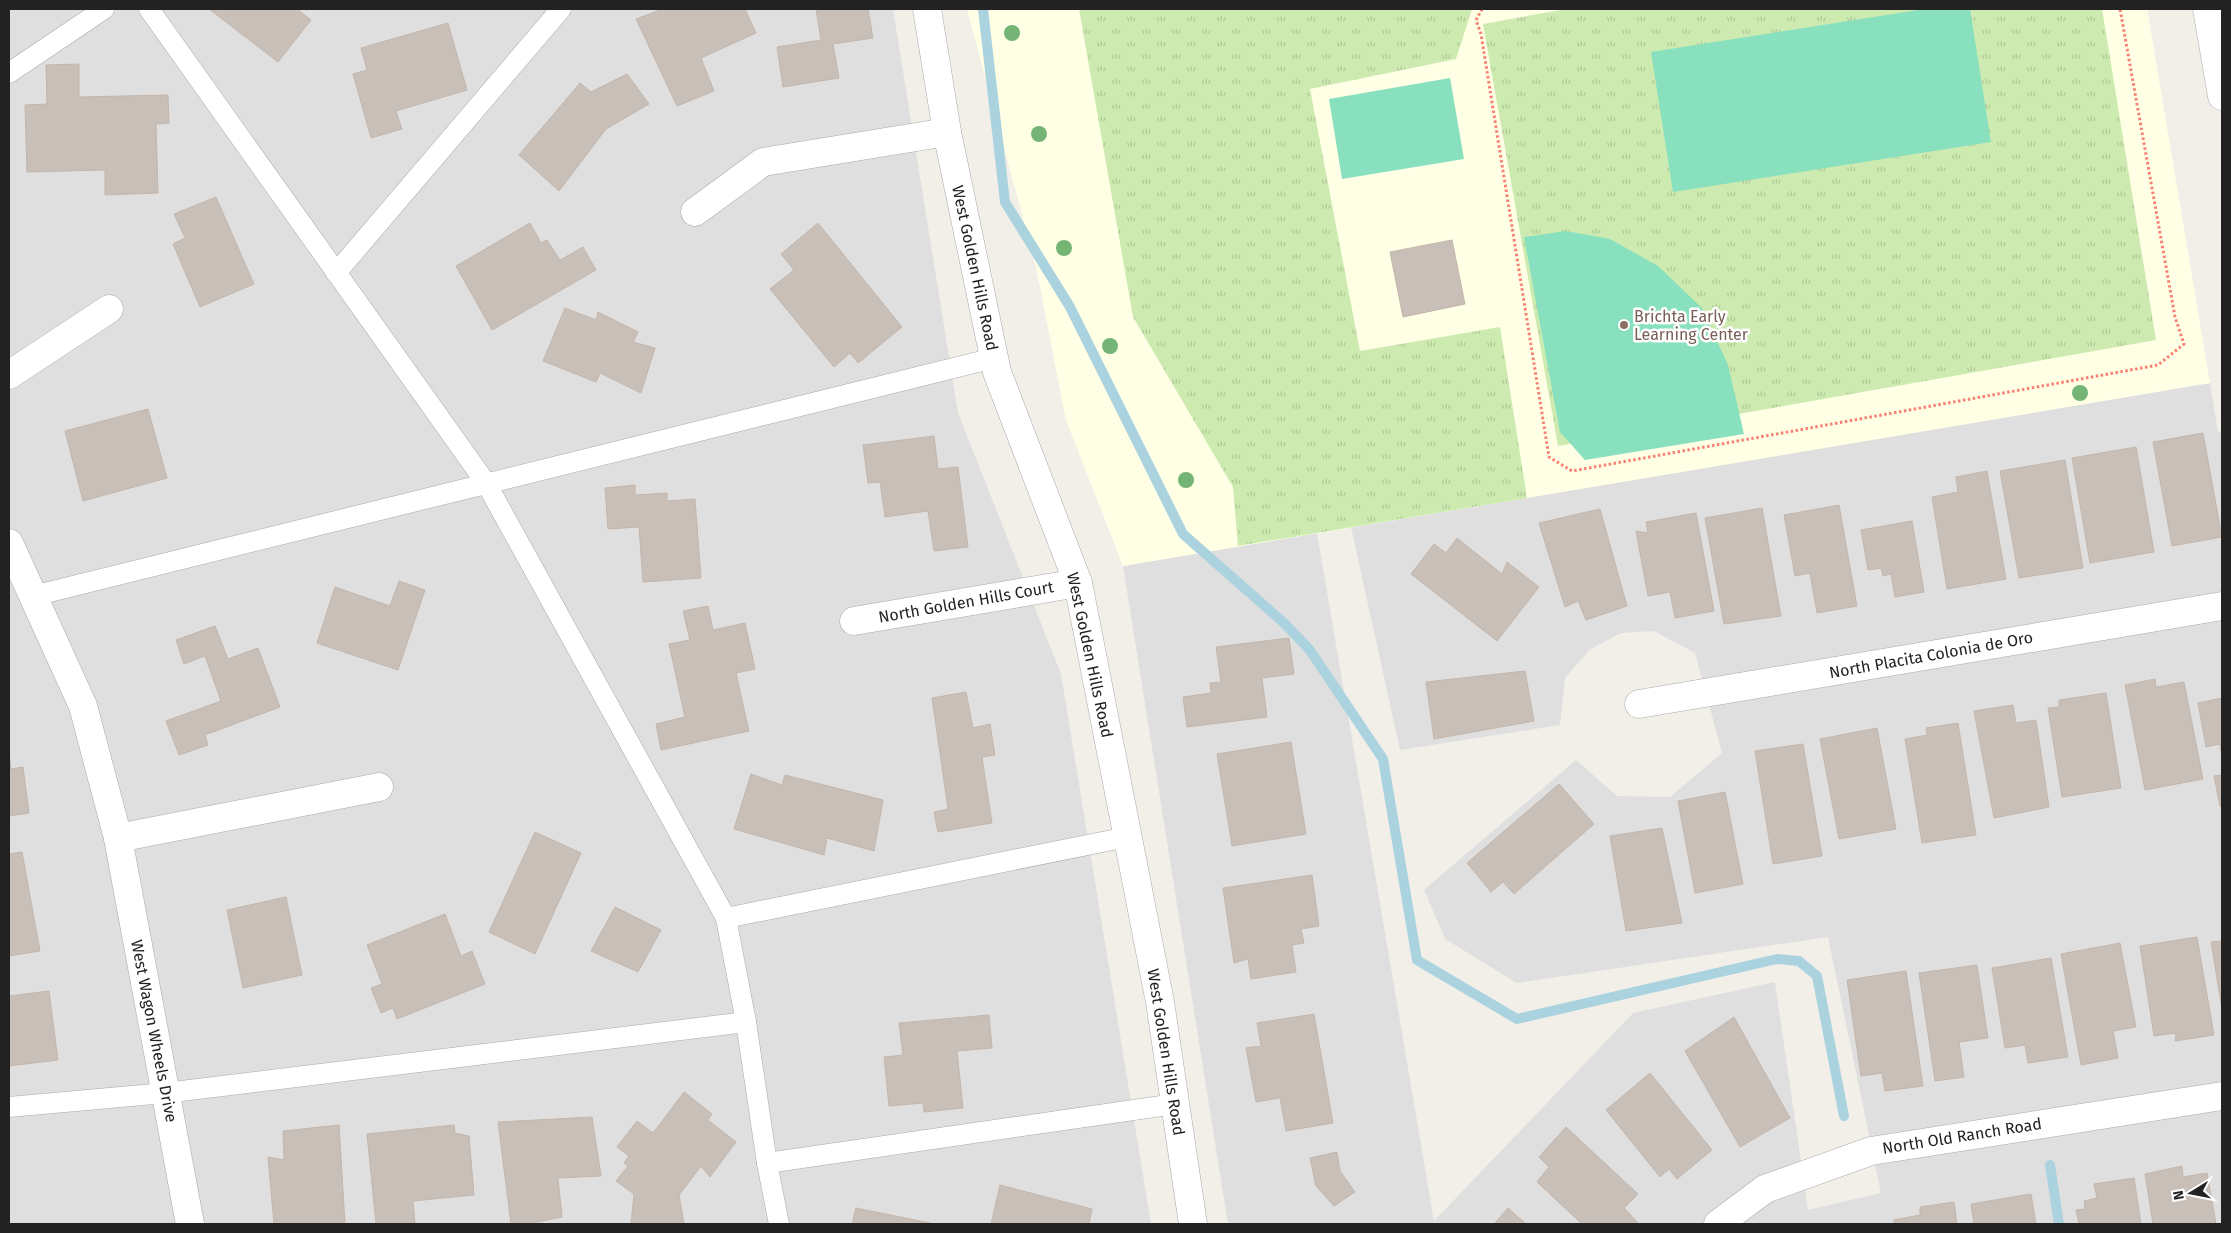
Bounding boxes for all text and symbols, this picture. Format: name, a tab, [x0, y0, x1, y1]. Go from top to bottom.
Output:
street label: West Golden Hills Road	[948, 184, 1002, 352]
place label: Brichta Early Learning Center	[1634, 307, 1749, 344]
marker: Brichta Early Learning Center	[1618, 319, 1630, 331]
street label: West Golden Hills Road	[1063, 571, 1117, 739]
street label: North Golden Hills Court	[877, 577, 1055, 627]
street label: North Placita Colonia de Oro	[1828, 628, 2034, 682]
street label: West Wagon Wheels Drive	[127, 938, 181, 1124]
street label: West Golden Hills Road	[1143, 967, 1189, 1137]
street label: North Old Ranch Road	[1881, 1114, 2043, 1158]
north arrow	[2166, 1168, 2216, 1218]
text: N	[2170, 1189, 2188, 1201]

